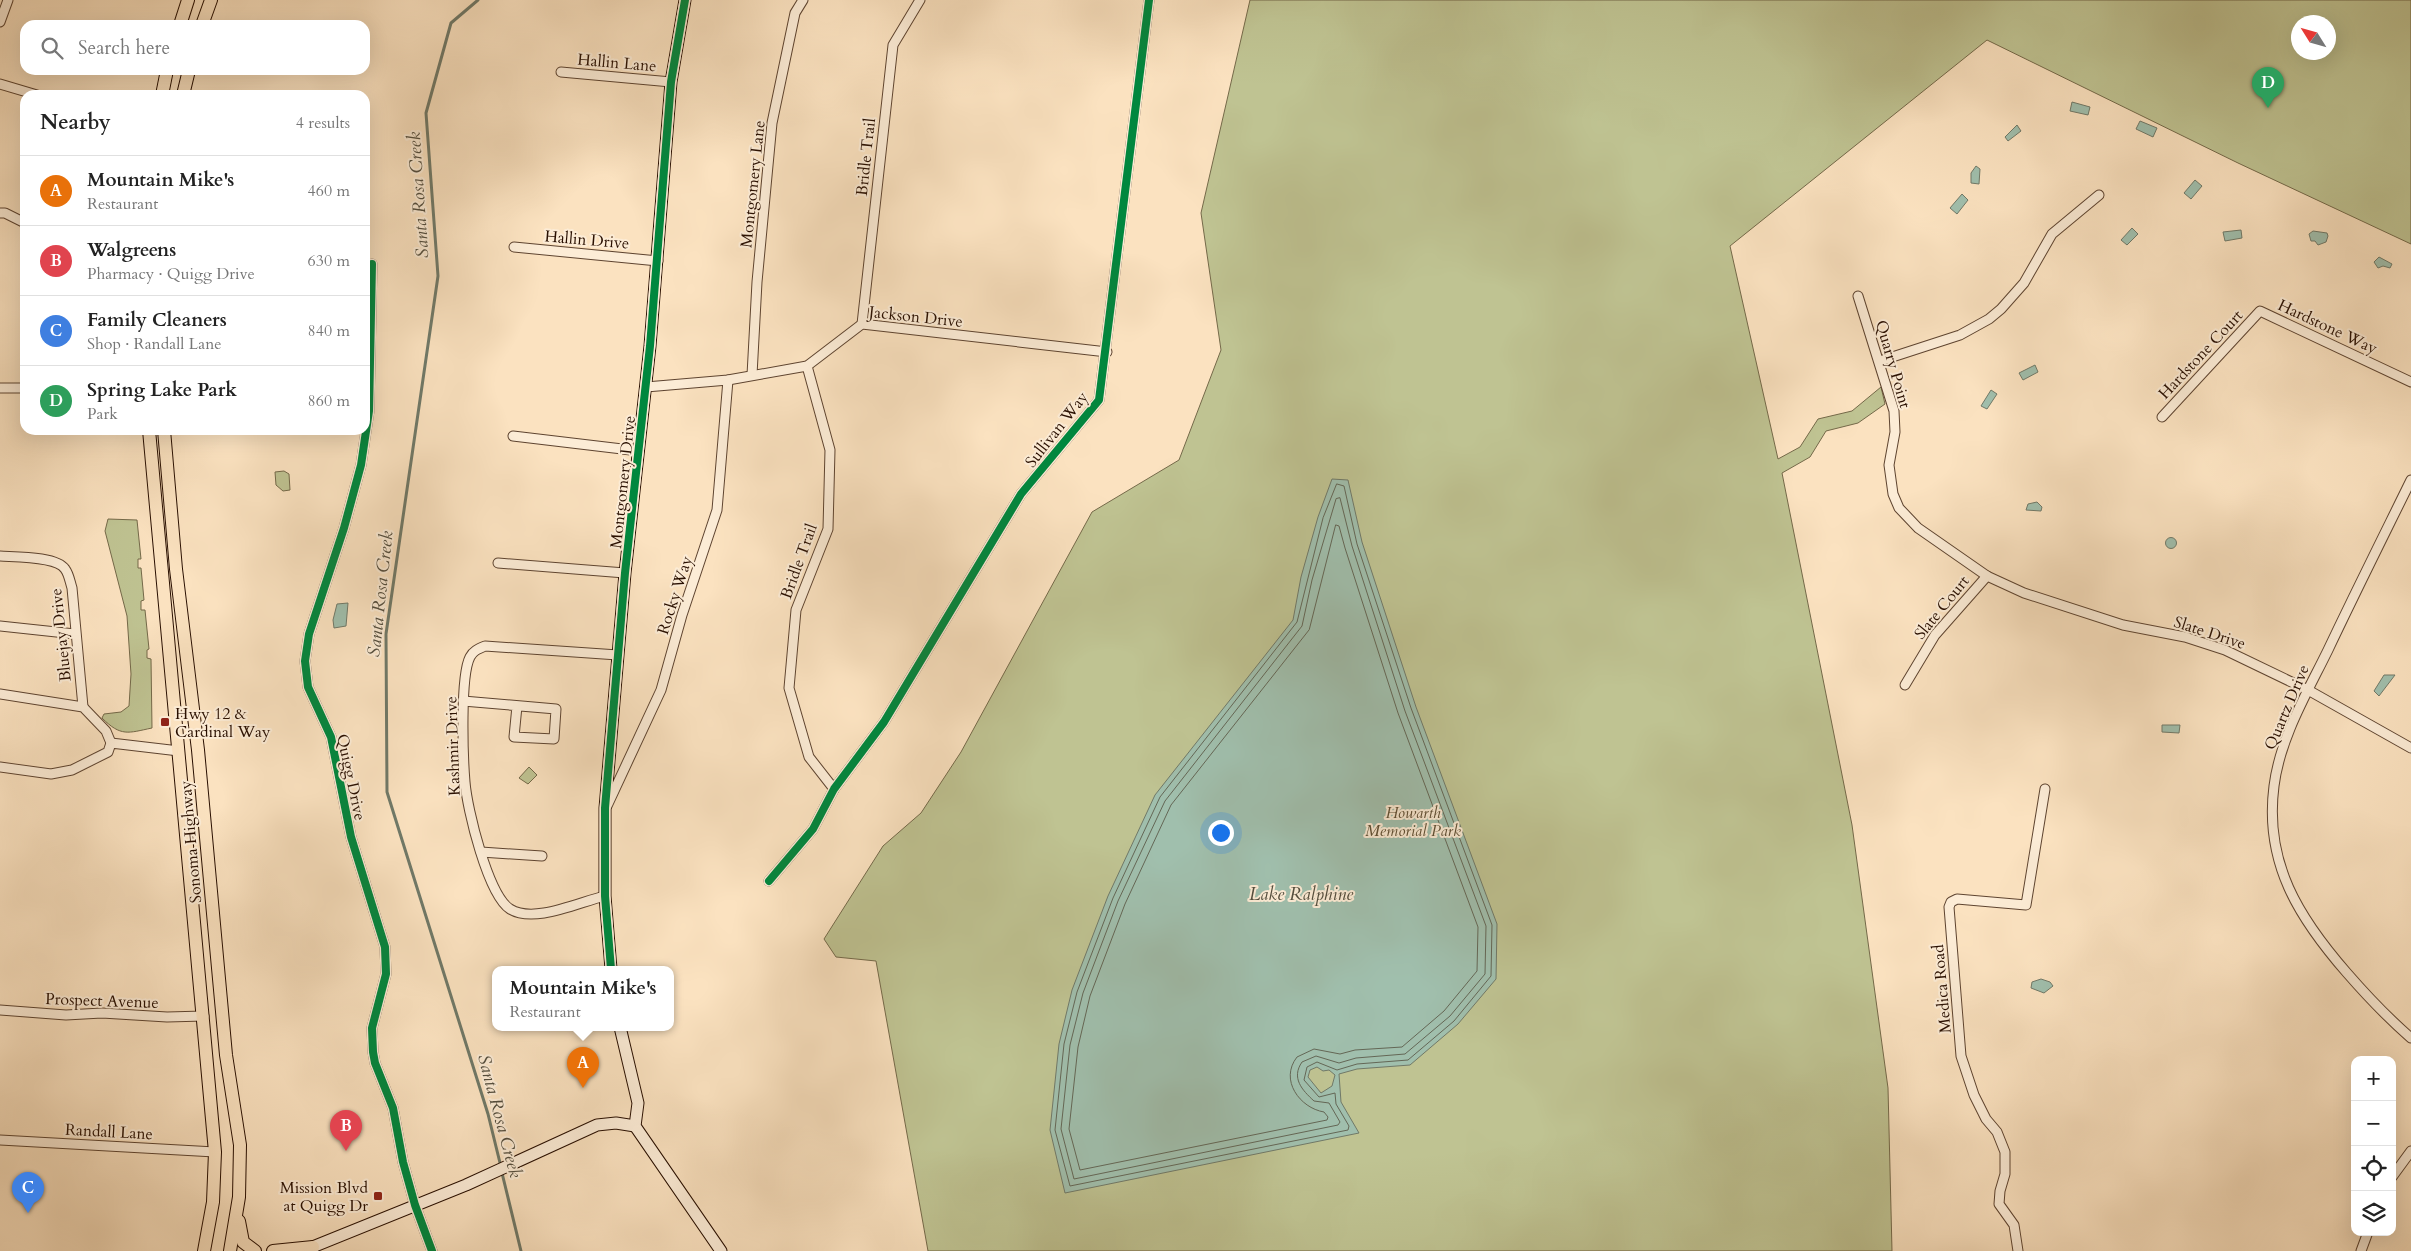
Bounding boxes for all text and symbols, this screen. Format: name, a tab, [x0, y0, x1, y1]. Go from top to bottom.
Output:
north arrow	[2291, 15, 2336, 60]
search box	[20, 20, 370, 75]
icon: search	[38, 34, 66, 62]
text: Search here	[78, 35, 170, 61]
street label: Hallin Lane	[576, 49, 657, 77]
pin: D	[2252, 67, 2284, 108]
text: Nearby	[40, 108, 111, 137]
text: 4 results	[296, 112, 350, 134]
street label: Bridle Trail	[851, 117, 881, 197]
street label: Montgomery Lane	[735, 119, 771, 249]
water label: Santa Rosa Creek	[402, 131, 435, 259]
text: Mountain Mike's	[87, 167, 234, 193]
text: A	[50, 180, 62, 202]
text: 460 m	[308, 180, 350, 202]
text: Restaurant	[87, 193, 158, 215]
street label: Hallin Drive	[544, 225, 630, 255]
text: Walgreens	[87, 237, 176, 263]
text: B	[50, 250, 62, 272]
text: 630 m	[308, 250, 350, 272]
text: Pharmacy · Quigg Drive	[87, 263, 255, 285]
street label: Hardstone Way	[2274, 294, 2381, 360]
street label: Jackson Drive	[866, 301, 964, 333]
street label: Hardstone Court	[2154, 305, 2248, 404]
text: Family Cleaners	[87, 307, 227, 333]
street label: Quarry Point	[1870, 318, 1916, 411]
text: C	[50, 320, 62, 342]
text: 840 m	[308, 320, 350, 342]
text: Shop · Randall Lane	[87, 333, 222, 355]
text: Spring Lake Park	[87, 377, 237, 403]
street label: Sullivan Way	[1020, 387, 1094, 472]
text: D	[49, 390, 63, 412]
text: 860 m	[308, 390, 350, 412]
text: Park	[87, 403, 118, 425]
street label: Montgomery Drive	[605, 415, 641, 550]
street label: Bridle Trail	[775, 521, 823, 602]
water label: Santa Rosa Creek	[361, 530, 400, 658]
street label: Rocky Way	[652, 553, 698, 637]
street label: Slate Court	[1909, 571, 1974, 644]
street label: Bluejay Drive	[45, 587, 77, 683]
street label: Slate Drive	[2171, 611, 2248, 655]
street label: Quartz Drive	[2259, 661, 2315, 753]
street label: Kashmir Drive	[440, 696, 466, 796]
place label: Hwy 12 & Cardinal Way	[175, 703, 271, 743]
marker: Hwy 12 & Cardinal Way	[159, 716, 171, 728]
street label: Quigg Drive	[331, 732, 371, 823]
street label: Sonoma Highway	[175, 779, 207, 904]
park label: Howarth Memorial Park	[1365, 802, 1461, 842]
your location	[1208, 820, 1234, 846]
water label: Lake Ralphine	[1249, 882, 1354, 907]
street label: Medica Road	[1927, 943, 1957, 1034]
popup	[492, 966, 674, 1031]
text: Mountain Mike's	[509, 975, 657, 1001]
street label: Prospect Avenue	[45, 988, 159, 1014]
text: Restaurant	[509, 1001, 581, 1023]
pin: A	[567, 1047, 599, 1088]
water label: Santa Rosa Creek	[471, 1052, 528, 1181]
map controls	[2351, 1056, 2396, 1236]
button: +	[2351, 1056, 2396, 1101]
button: −	[2351, 1101, 2396, 1146]
pin: B	[330, 1110, 362, 1151]
street label: Randall Lane	[64, 1119, 153, 1145]
button: locate	[2351, 1146, 2396, 1191]
pin: C	[12, 1172, 44, 1213]
place label: Mission Blvd at Quigg Dr	[280, 1177, 368, 1217]
marker: Mission Blvd at Quigg Dr	[372, 1190, 384, 1202]
button: layers	[2351, 1191, 2396, 1236]

